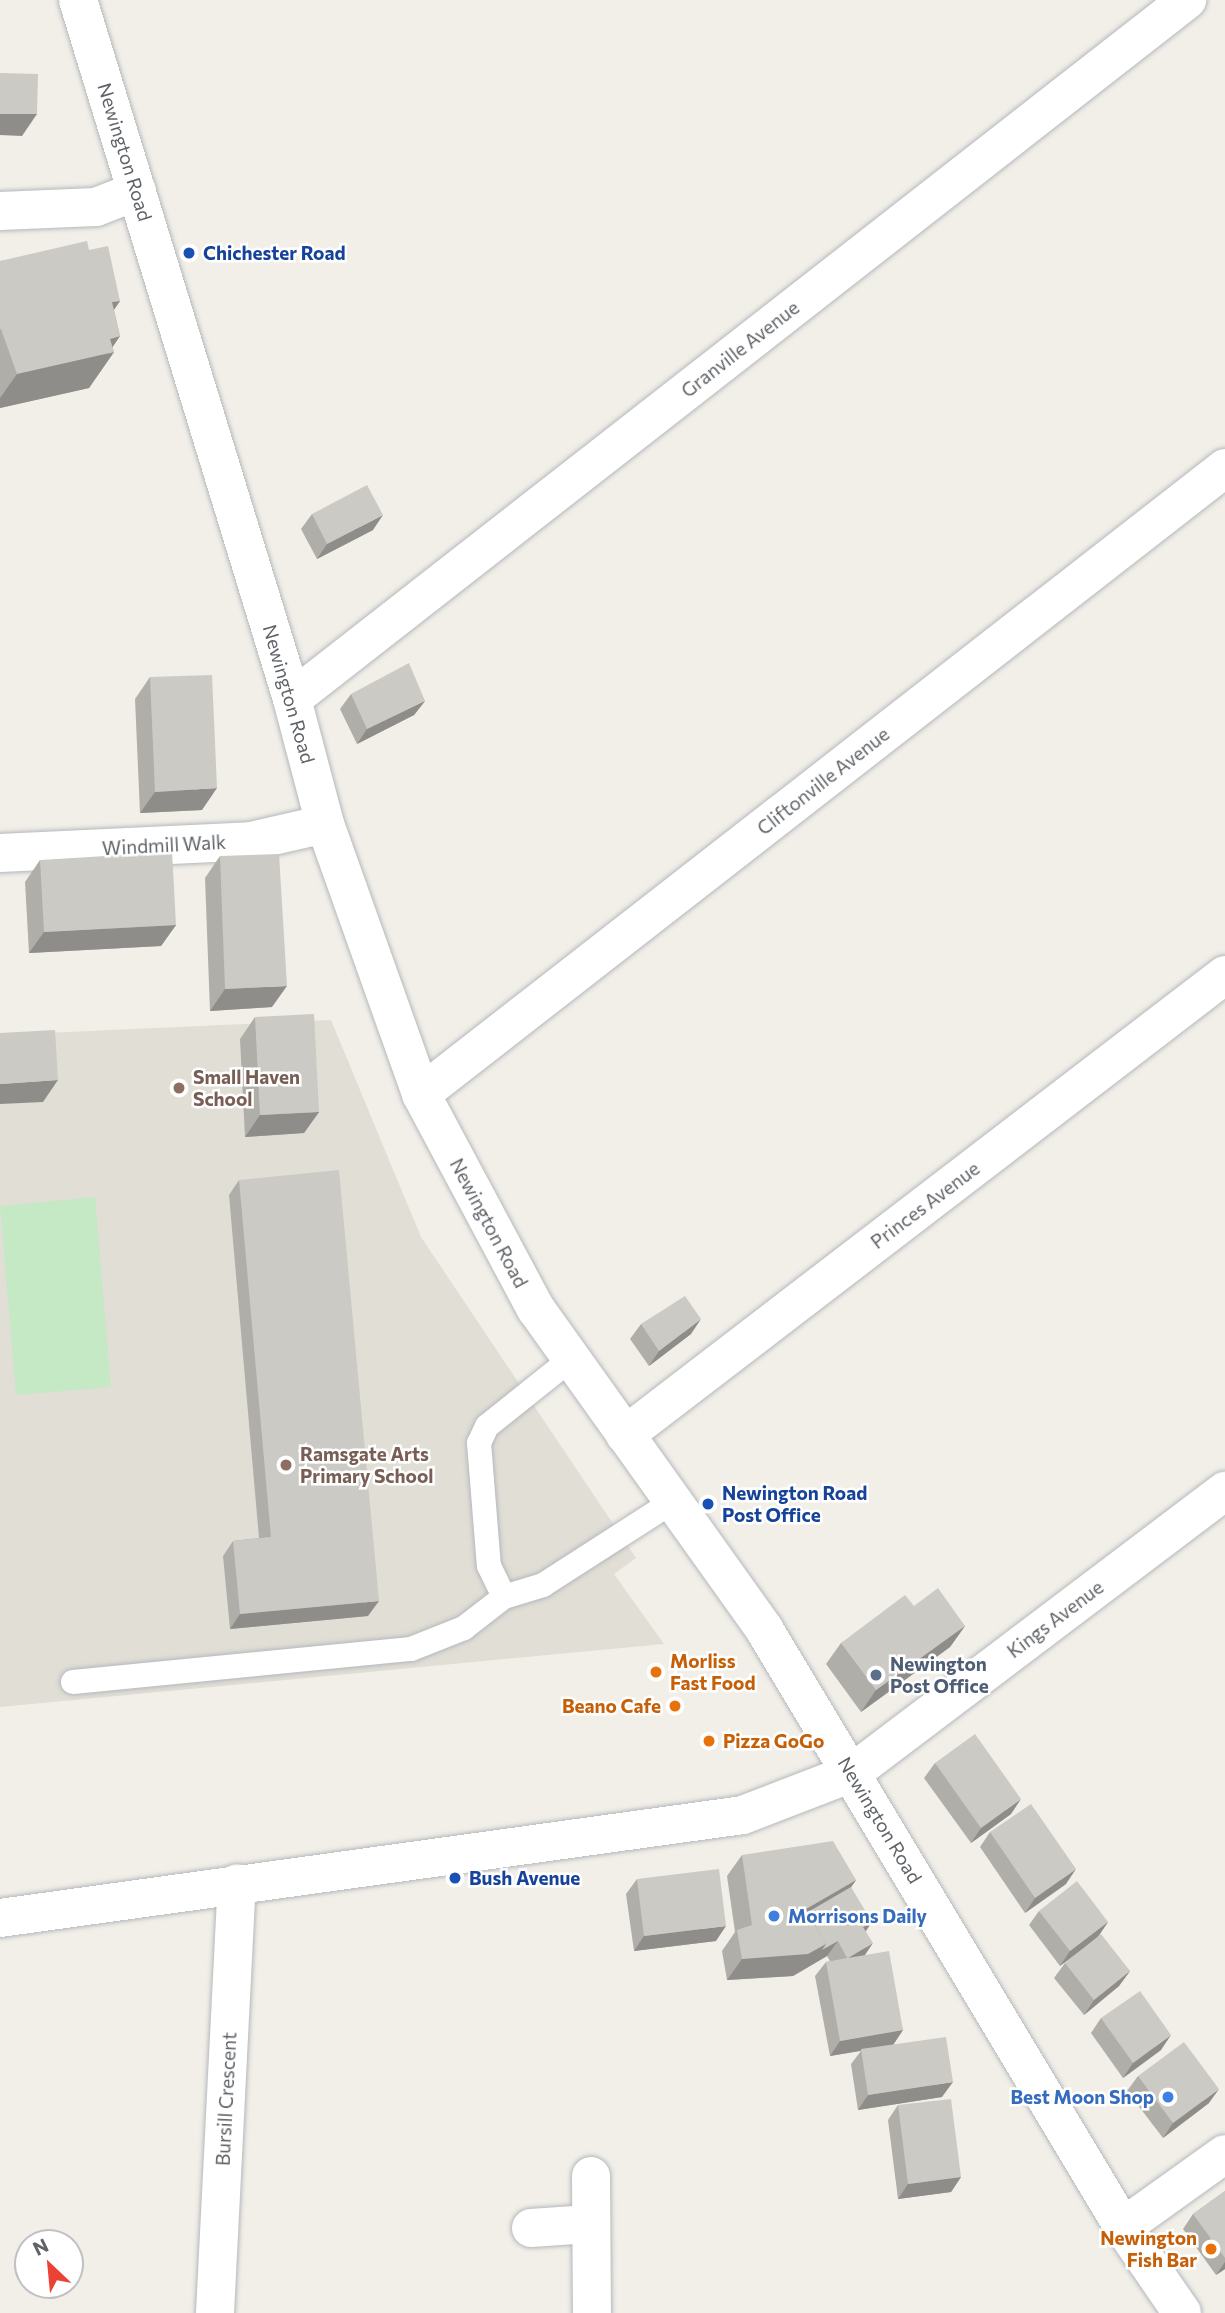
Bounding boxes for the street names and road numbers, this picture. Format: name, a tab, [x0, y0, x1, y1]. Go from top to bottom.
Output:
street label: Newington Road	[93, 80, 157, 224]
street label: Granville Avenue	[677, 296, 803, 402]
street label: Newington Road	[258, 622, 320, 766]
street label: Cliftonville Avenue	[752, 722, 894, 840]
street label: Windmill Walk	[101, 830, 227, 860]
street label: Newington Road	[445, 1154, 533, 1292]
street label: Princes Avenue	[866, 1157, 984, 1253]
street label: Kings Avenue	[1002, 1575, 1108, 1663]
street label: Newington Road	[833, 1753, 927, 1887]
street label: Bursill Crescent	[211, 2031, 241, 2167]

